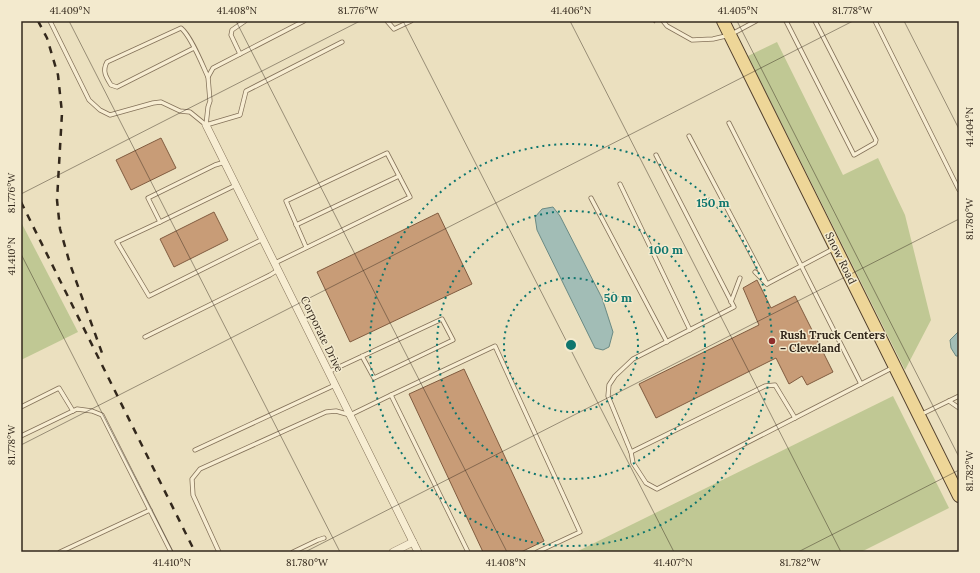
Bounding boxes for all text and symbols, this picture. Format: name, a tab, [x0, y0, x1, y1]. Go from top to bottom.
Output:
text: 41.409°N	[50, 4, 91, 17]
text: 41.408°N	[217, 4, 258, 17]
text: 81.776°W	[338, 4, 379, 17]
text: 41.406°N	[551, 4, 592, 17]
text: 41.405°N	[718, 4, 759, 17]
text: 81.778°W	[832, 4, 873, 17]
text: 41.404°N	[963, 107, 976, 147]
text: 81.776°W	[5, 172, 18, 213]
text: 150 m	[696, 195, 730, 210]
text: 81.780°W	[963, 197, 976, 240]
street label: Snow Road	[822, 230, 860, 287]
text: 41.410°N	[5, 236, 18, 275]
text: 100 m	[649, 242, 683, 257]
text: 50 m	[604, 290, 632, 305]
street label: Corporate Drive	[298, 294, 346, 374]
place label: Rush Truck Centers – Cleveland	[780, 328, 885, 355]
marker: Rush Truck Centers – Cleveland	[767, 336, 777, 346]
centre of rings	[564, 338, 578, 352]
text: 81.778°W	[5, 424, 18, 465]
text: 81.782°W	[963, 449, 976, 492]
text: 41.410°N	[153, 556, 192, 569]
text: 81.780°W	[286, 556, 329, 569]
text: 41.408°N	[486, 556, 527, 569]
text: 41.407°N	[653, 556, 693, 569]
text: 81.782°W	[780, 556, 822, 569]

